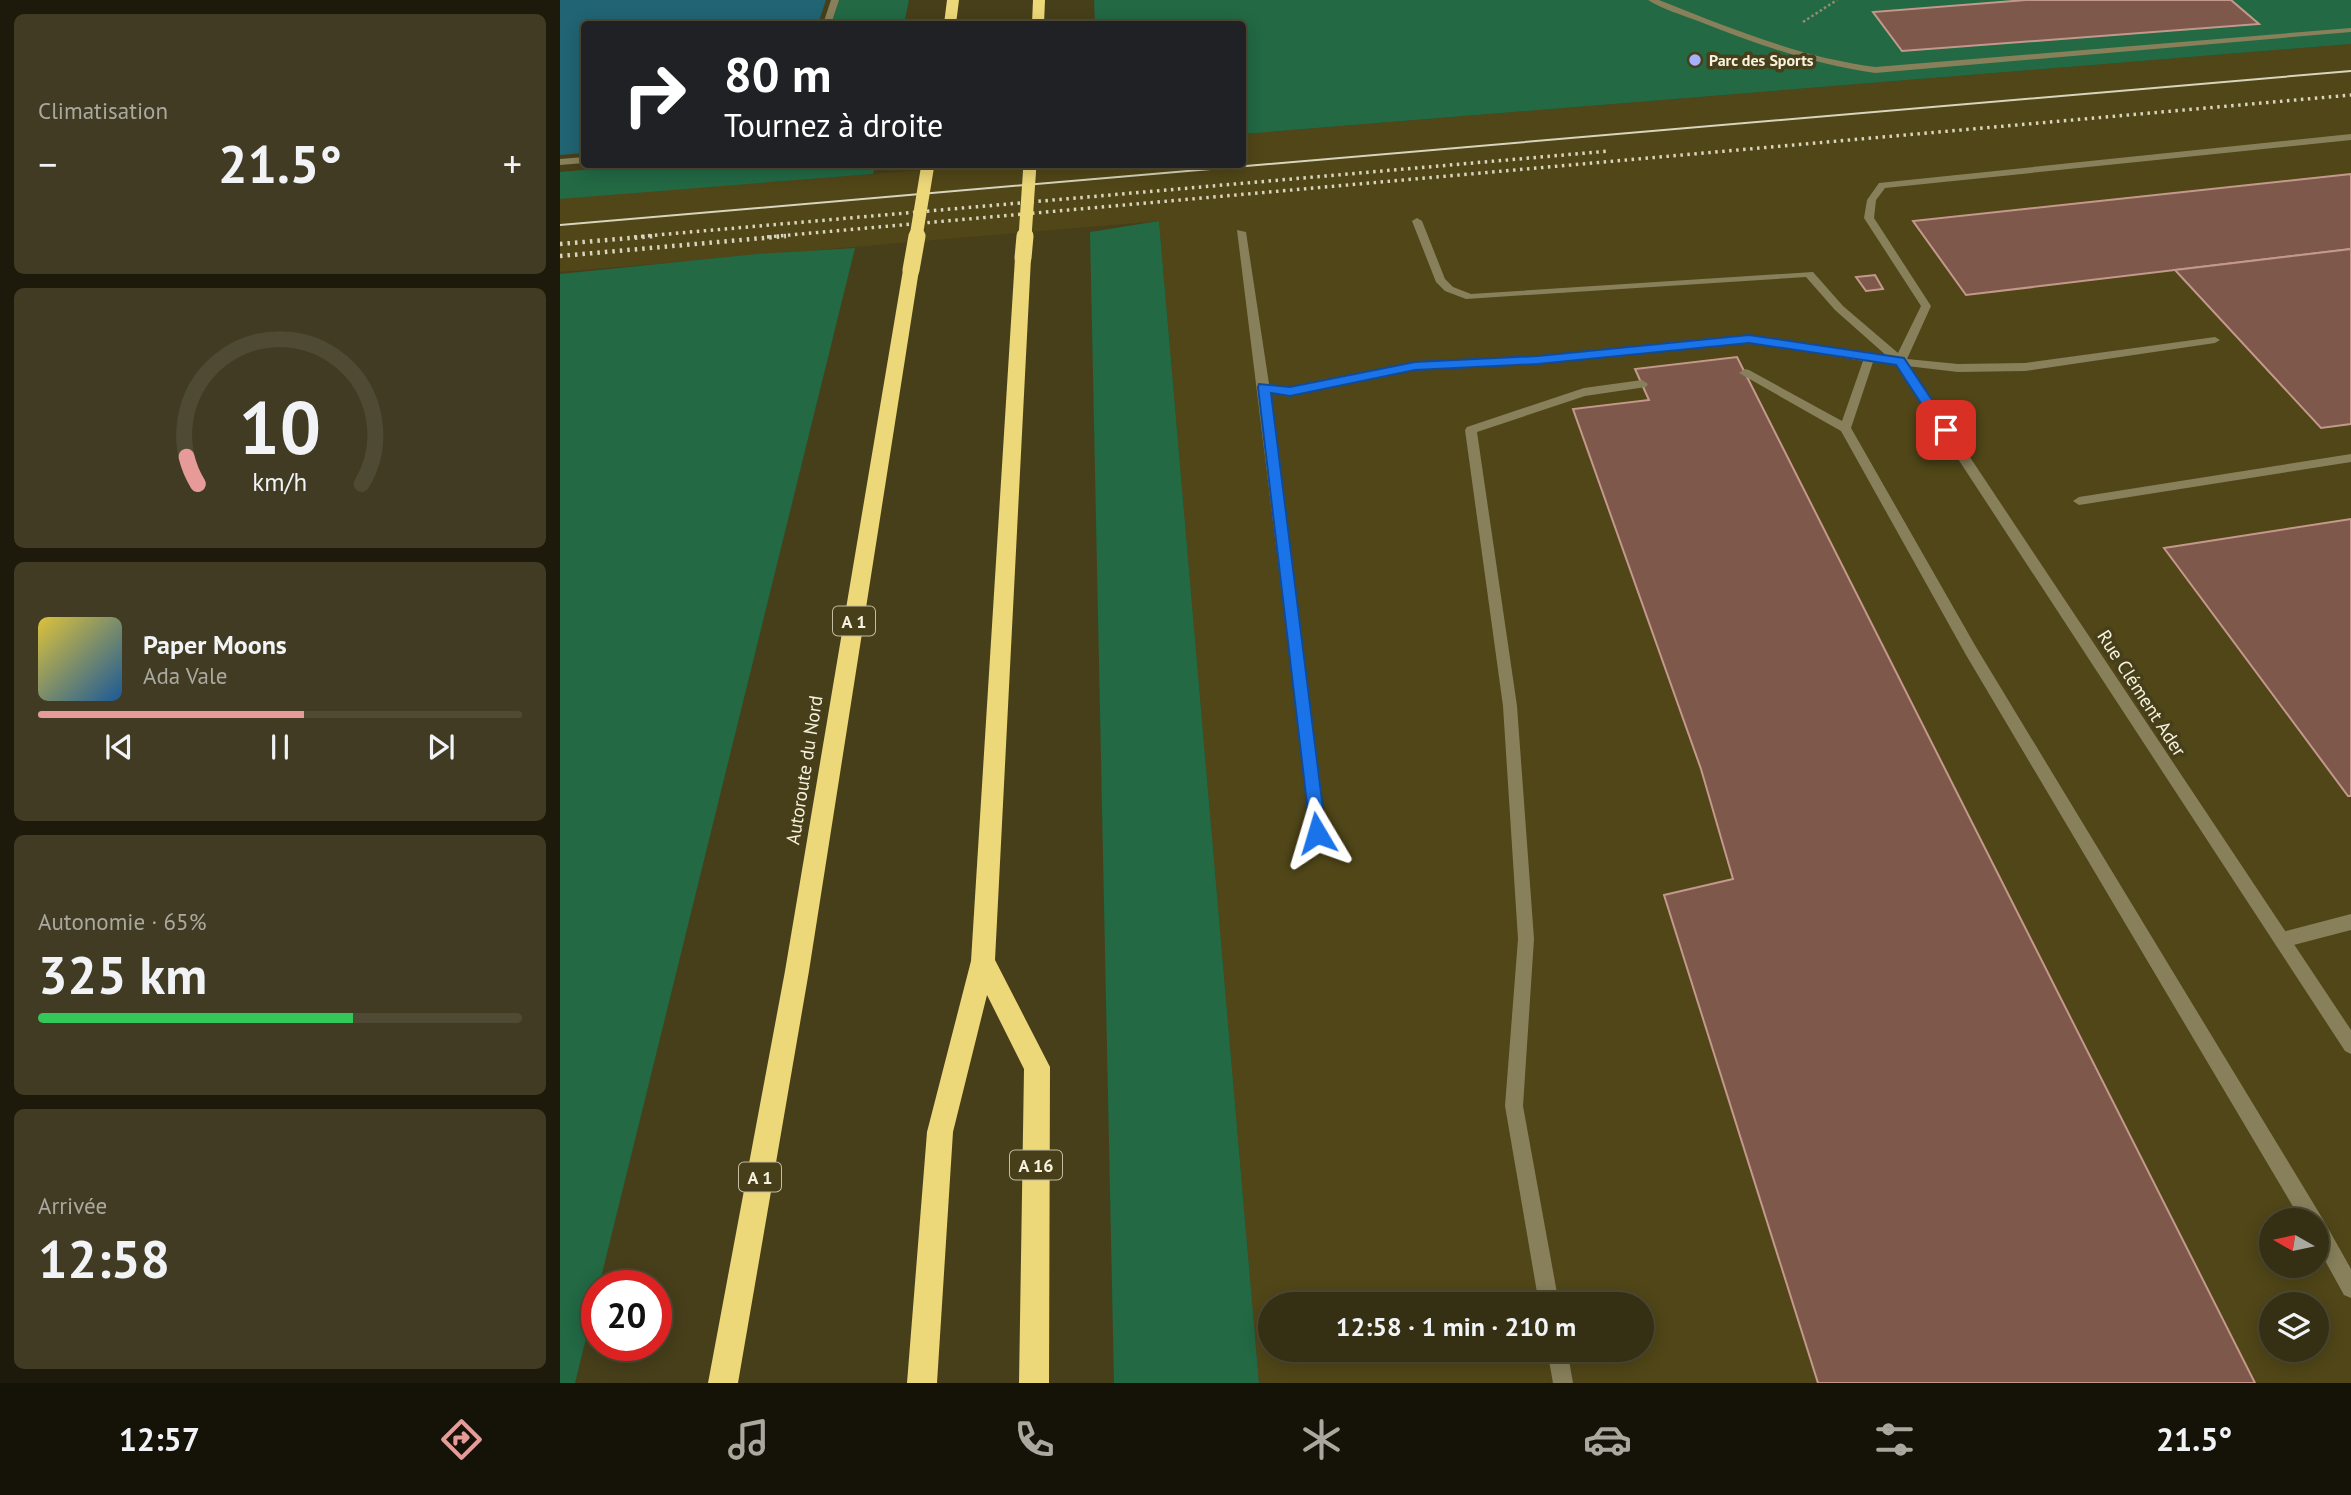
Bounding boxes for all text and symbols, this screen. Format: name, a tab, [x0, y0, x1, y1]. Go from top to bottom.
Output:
text: 80 m	[724, 42, 831, 106]
icon: right	[609, 49, 700, 140]
place label: Parc des Sports	[1709, 50, 1814, 70]
marker: Parc des Sports	[1687, 52, 1703, 68]
text: Climatisation	[38, 96, 168, 125]
text: Tournez à droite	[724, 104, 943, 146]
text: 21.5°	[218, 130, 342, 197]
text: −	[38, 139, 57, 188]
text: +	[503, 139, 522, 188]
text: 10	[239, 380, 321, 474]
pin	[1916, 400, 1976, 460]
icon: arrive	[1927, 411, 1965, 449]
text: km/h	[253, 465, 307, 497]
road number: A 1	[833, 606, 875, 636]
street label: Rue Clément Ader	[2092, 625, 2192, 761]
text: Paper Moons	[143, 628, 287, 661]
text: Ada Vale	[143, 661, 227, 690]
street label: Autoroute du Nord	[780, 694, 828, 846]
icon: previous	[100, 728, 138, 766]
icon: pause	[261, 728, 299, 766]
icon: next	[422, 728, 460, 766]
position arrow	[1280, 796, 1354, 870]
text: Autonomie · 65%	[38, 907, 206, 936]
text: 325 km	[38, 941, 207, 1008]
road number: A 16	[1010, 1150, 1062, 1180]
road number: A 1	[739, 1162, 781, 1192]
text: Arrivée	[38, 1191, 107, 1220]
north arrow	[2259, 1208, 2329, 1278]
map controls	[2259, 1208, 2329, 1362]
text: 12:58	[38, 1225, 170, 1292]
speed limit sign: 20	[581, 1270, 672, 1361]
button: layers	[2259, 1292, 2329, 1362]
text: 12:58 · 1 min · 210 m	[1336, 1310, 1576, 1343]
icon: directions	[437, 1415, 486, 1464]
icon: music	[724, 1415, 773, 1464]
icon: phone	[1010, 1415, 1059, 1464]
icon: climate	[1297, 1415, 1346, 1464]
icon: car	[1583, 1415, 1632, 1464]
icon: filters	[1870, 1415, 1919, 1464]
text: 12:57	[119, 1418, 200, 1460]
text: 21.5°	[2156, 1418, 2232, 1460]

